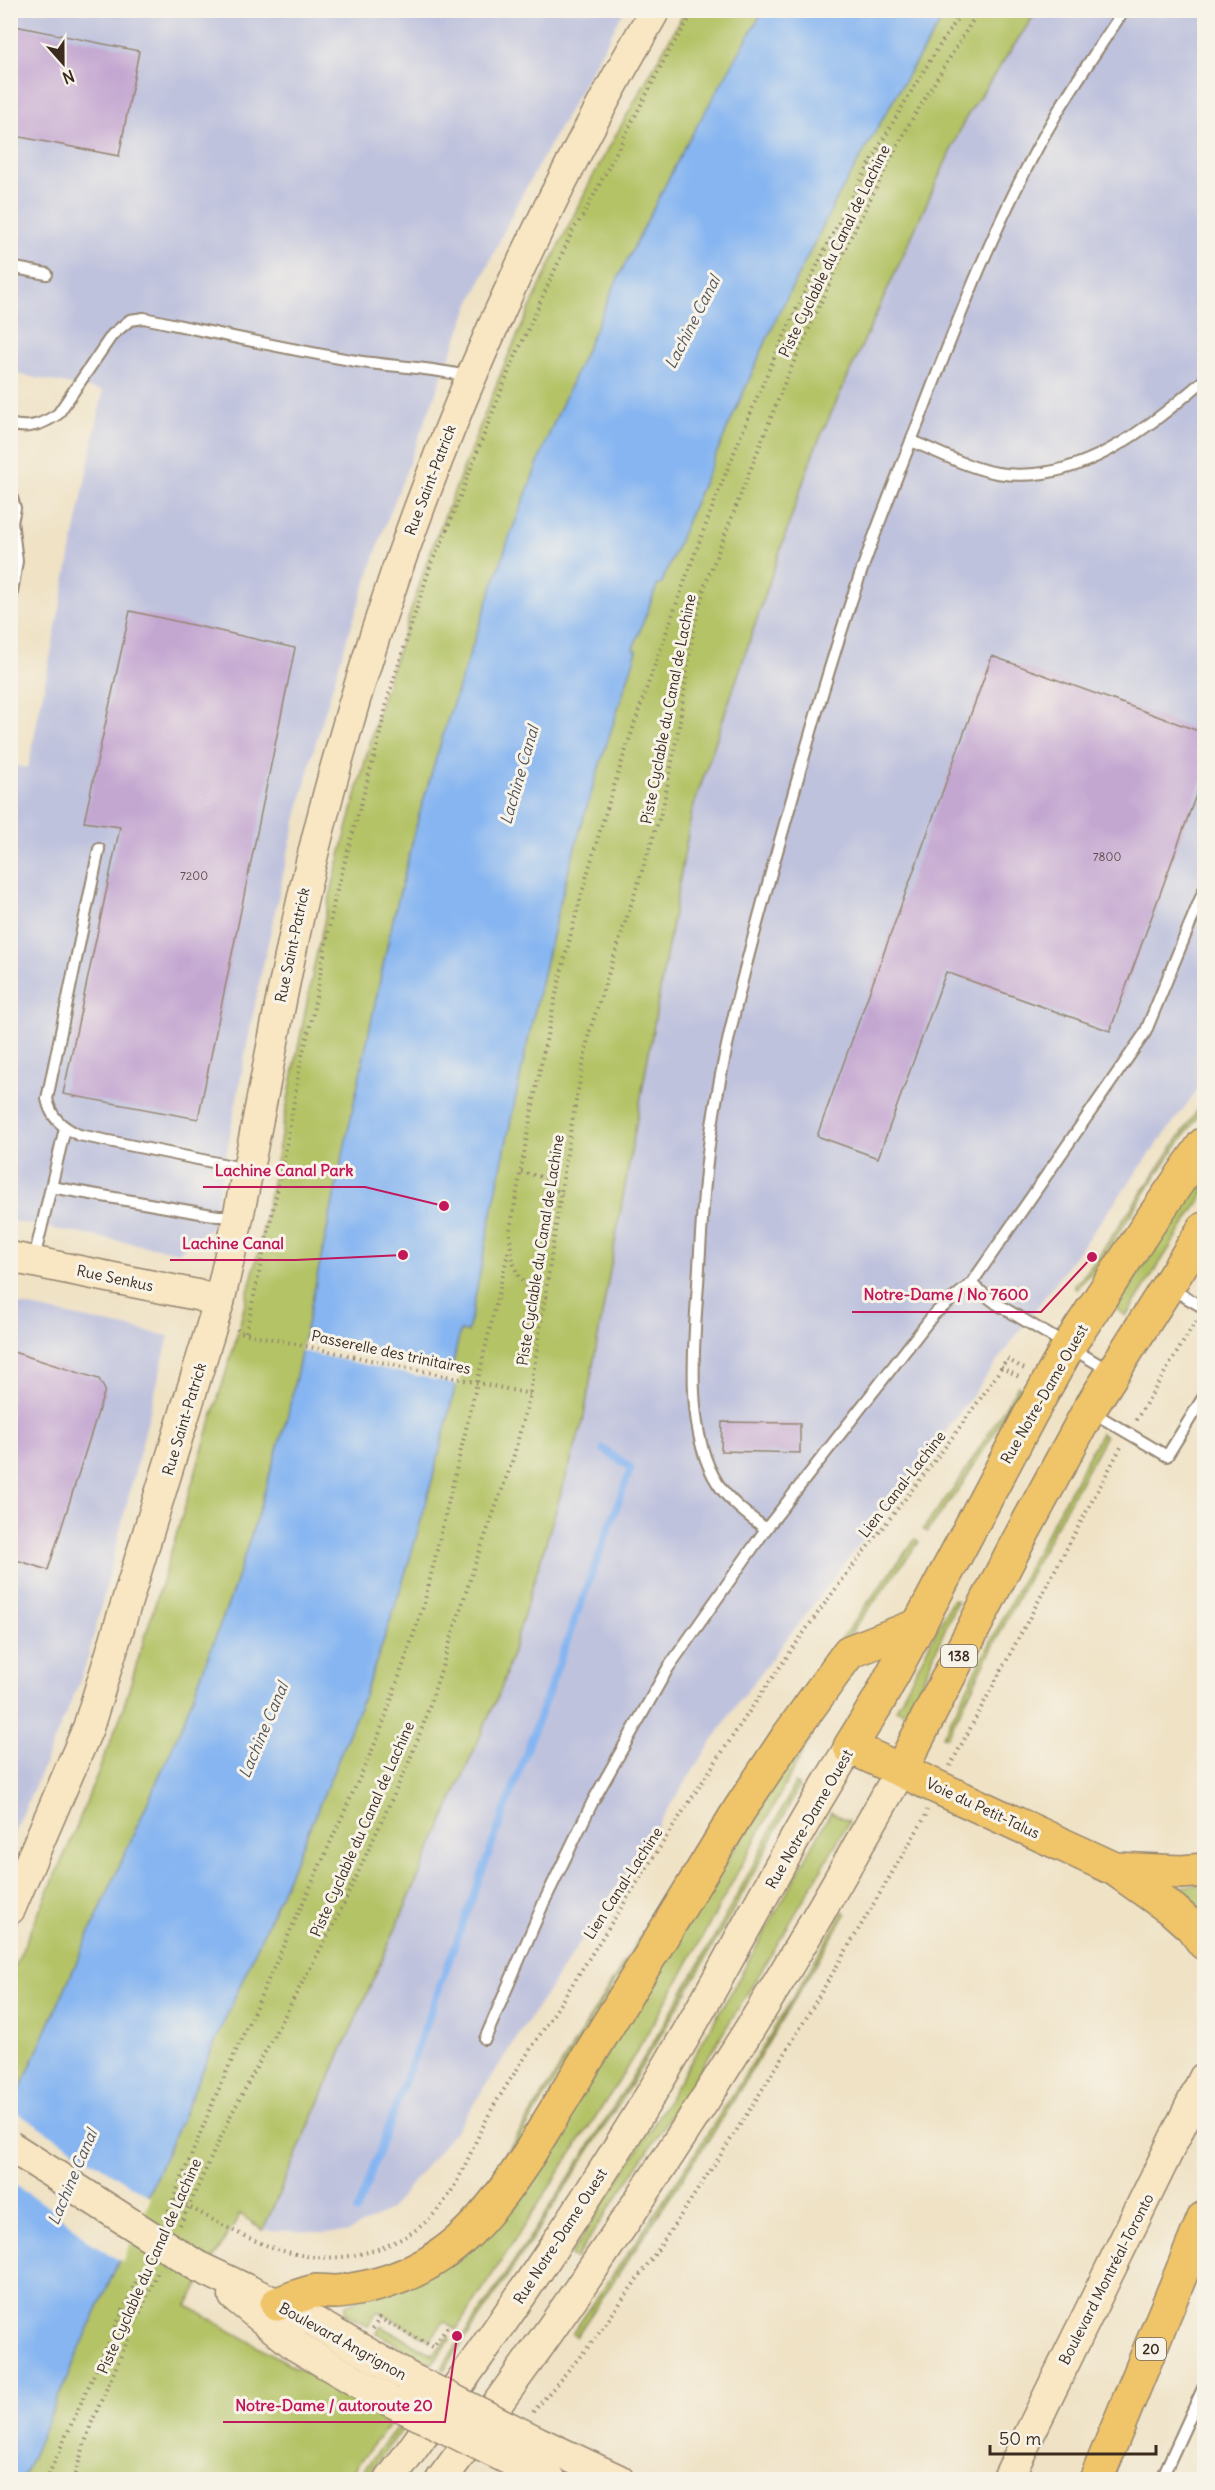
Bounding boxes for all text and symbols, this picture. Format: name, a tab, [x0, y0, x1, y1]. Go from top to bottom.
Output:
north arrow	[33, 33, 93, 93]
text: N	[60, 66, 77, 88]
street label: Piste Cyclable du Canal de Lachine	[774, 142, 894, 360]
water label: Lachine Canal	[660, 270, 725, 372]
street label: Rue Saint-Patrick	[400, 422, 460, 538]
street label: Piste Cyclable du Canal de Lachine	[636, 592, 700, 826]
water label: Lachine Canal	[495, 721, 543, 827]
house number: 7800	[1093, 849, 1121, 864]
house number: 7200	[180, 868, 208, 883]
street label: Rue Saint-Patrick	[271, 886, 314, 1004]
street label: Piste Cyclable du Canal de Lachine	[512, 1133, 568, 1367]
callout: Lachine Canal Park	[203, 1153, 365, 1187]
text: Lachine Canal Park	[215, 1160, 353, 1180]
callout: Lachine Canal	[170, 1226, 296, 1260]
text: Lachine Canal	[182, 1233, 284, 1253]
street label: Rue Senkus	[75, 1261, 155, 1295]
callout: Notre-Dame / No 7600	[852, 1278, 1041, 1312]
text: Notre-Dame / No 7600	[864, 1284, 1028, 1304]
street label: Rue Notre-Dame Ouest	[996, 1321, 1092, 1467]
street label: Passerelle des trinitaires	[310, 1326, 473, 1378]
street label: Rue Saint-Patrick	[158, 1360, 210, 1478]
street label: Lien Canal-Lachine	[854, 1427, 950, 1541]
road number: 138	[941, 1645, 977, 1667]
water label: Lachine Canal	[234, 1677, 293, 1781]
street label: Piste Cyclable du Canal de Lachine	[306, 1718, 418, 1940]
street label: Rue Notre-Dame Ouest	[761, 1746, 857, 1892]
street label: Voie du Petit-Talus	[923, 1773, 1043, 1843]
street label: Lien Canal-Lachine	[580, 1823, 666, 1943]
water label: Lachine Canal	[43, 2124, 102, 2228]
street label: Piste Cyclable du Canal de Lachine	[93, 2155, 205, 2377]
street label: Rue Notre-Dame Ouest	[509, 2165, 611, 2307]
street label: Boulevard Montréal-Toronto	[1054, 2190, 1158, 2368]
street label: Boulevard Angrignon	[276, 2298, 410, 2384]
road number: 20	[1136, 2338, 1166, 2360]
callout: Notre-Dame / autoroute 20	[223, 2388, 445, 2422]
text: Notre-Dame / autoroute 20	[235, 2395, 433, 2415]
scale bar	[990, 2418, 1156, 2456]
text: 50 m	[999, 2427, 1041, 2450]

